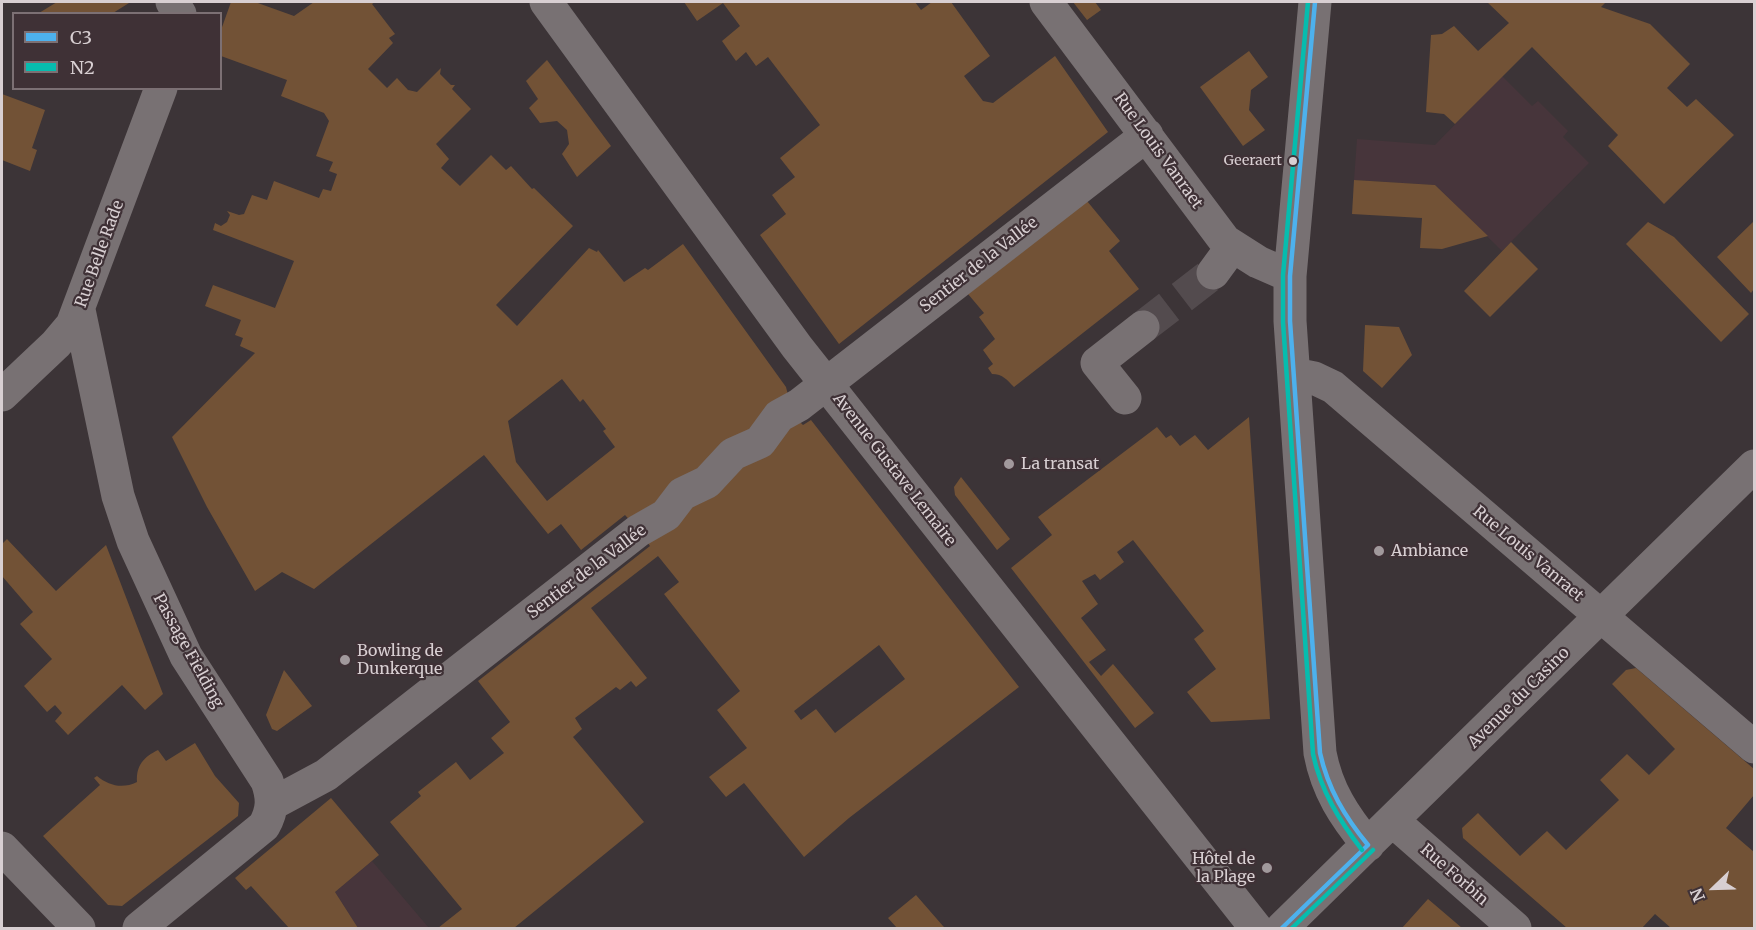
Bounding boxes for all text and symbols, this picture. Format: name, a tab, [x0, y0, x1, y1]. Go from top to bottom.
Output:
legend	[12, 12, 222, 90]
text: C3	[70, 26, 92, 49]
text: N2	[70, 56, 95, 79]
street label: Rue Louis Vanraet	[1110, 89, 1206, 213]
place label: Geeraert	[1224, 153, 1282, 169]
marker: Geeraert	[1287, 155, 1299, 167]
street label: Rue Belle Rade	[72, 198, 128, 310]
street label: Sentier de la Vallée	[916, 213, 1042, 317]
street label: Avenue Gustave Lemaire	[828, 390, 960, 550]
place label: La transat	[1021, 454, 1099, 474]
marker: La transat	[1002, 457, 1016, 471]
street label: Rue Louis Vanraet	[1469, 502, 1587, 606]
street label: Sentier de la Vallée	[524, 521, 650, 623]
place label: Ambiance	[1391, 541, 1468, 561]
marker: Ambiance	[1372, 544, 1386, 558]
street label: Passage Fielding	[149, 590, 227, 712]
place label: Bowling de Dunkerque	[357, 641, 443, 679]
street label: Avenue du Casino	[1464, 643, 1574, 753]
marker: Bowling de Dunkerque	[338, 653, 352, 667]
street label: Rue Forbin	[1416, 840, 1492, 910]
place label: Hôtel de la Plage	[1192, 849, 1255, 887]
north arrow	[1684, 858, 1744, 918]
marker: Hôtel de la Plage	[1260, 861, 1274, 875]
text: N	[1686, 885, 1709, 905]

